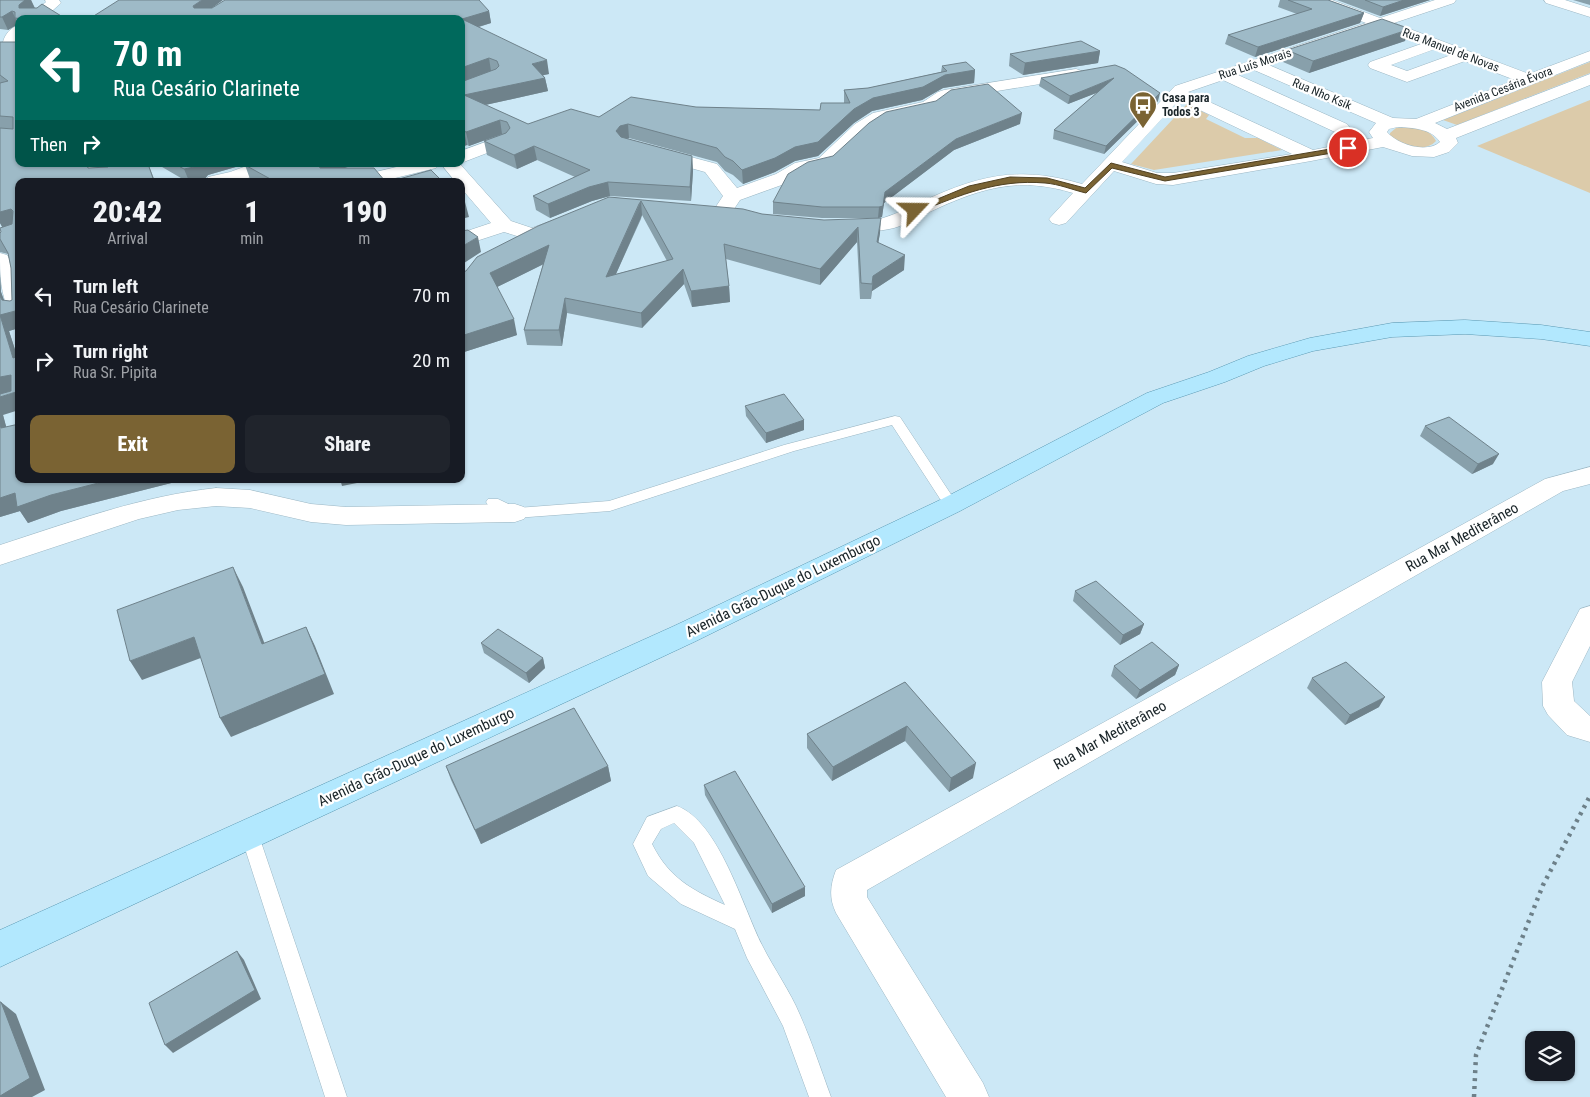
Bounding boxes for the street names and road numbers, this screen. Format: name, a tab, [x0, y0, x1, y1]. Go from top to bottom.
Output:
street label: Rua Manuel de Novas	[1401, 25, 1501, 75]
street label: Rua Luís Morais	[1217, 46, 1293, 82]
street label: Avenida Cesária Évora	[1451, 63, 1555, 114]
street label: Rua Nho Ksik	[1290, 75, 1354, 113]
street label: Rua Mar Mediterâneo	[1402, 498, 1522, 576]
street label: Avenida Grão-Duque do Luxemburgo	[683, 531, 883, 641]
street label: Rua Mar Mediterâneo	[1050, 696, 1170, 774]
street label: Avenida Grão-Duque do Luxemburgo	[315, 704, 517, 810]

